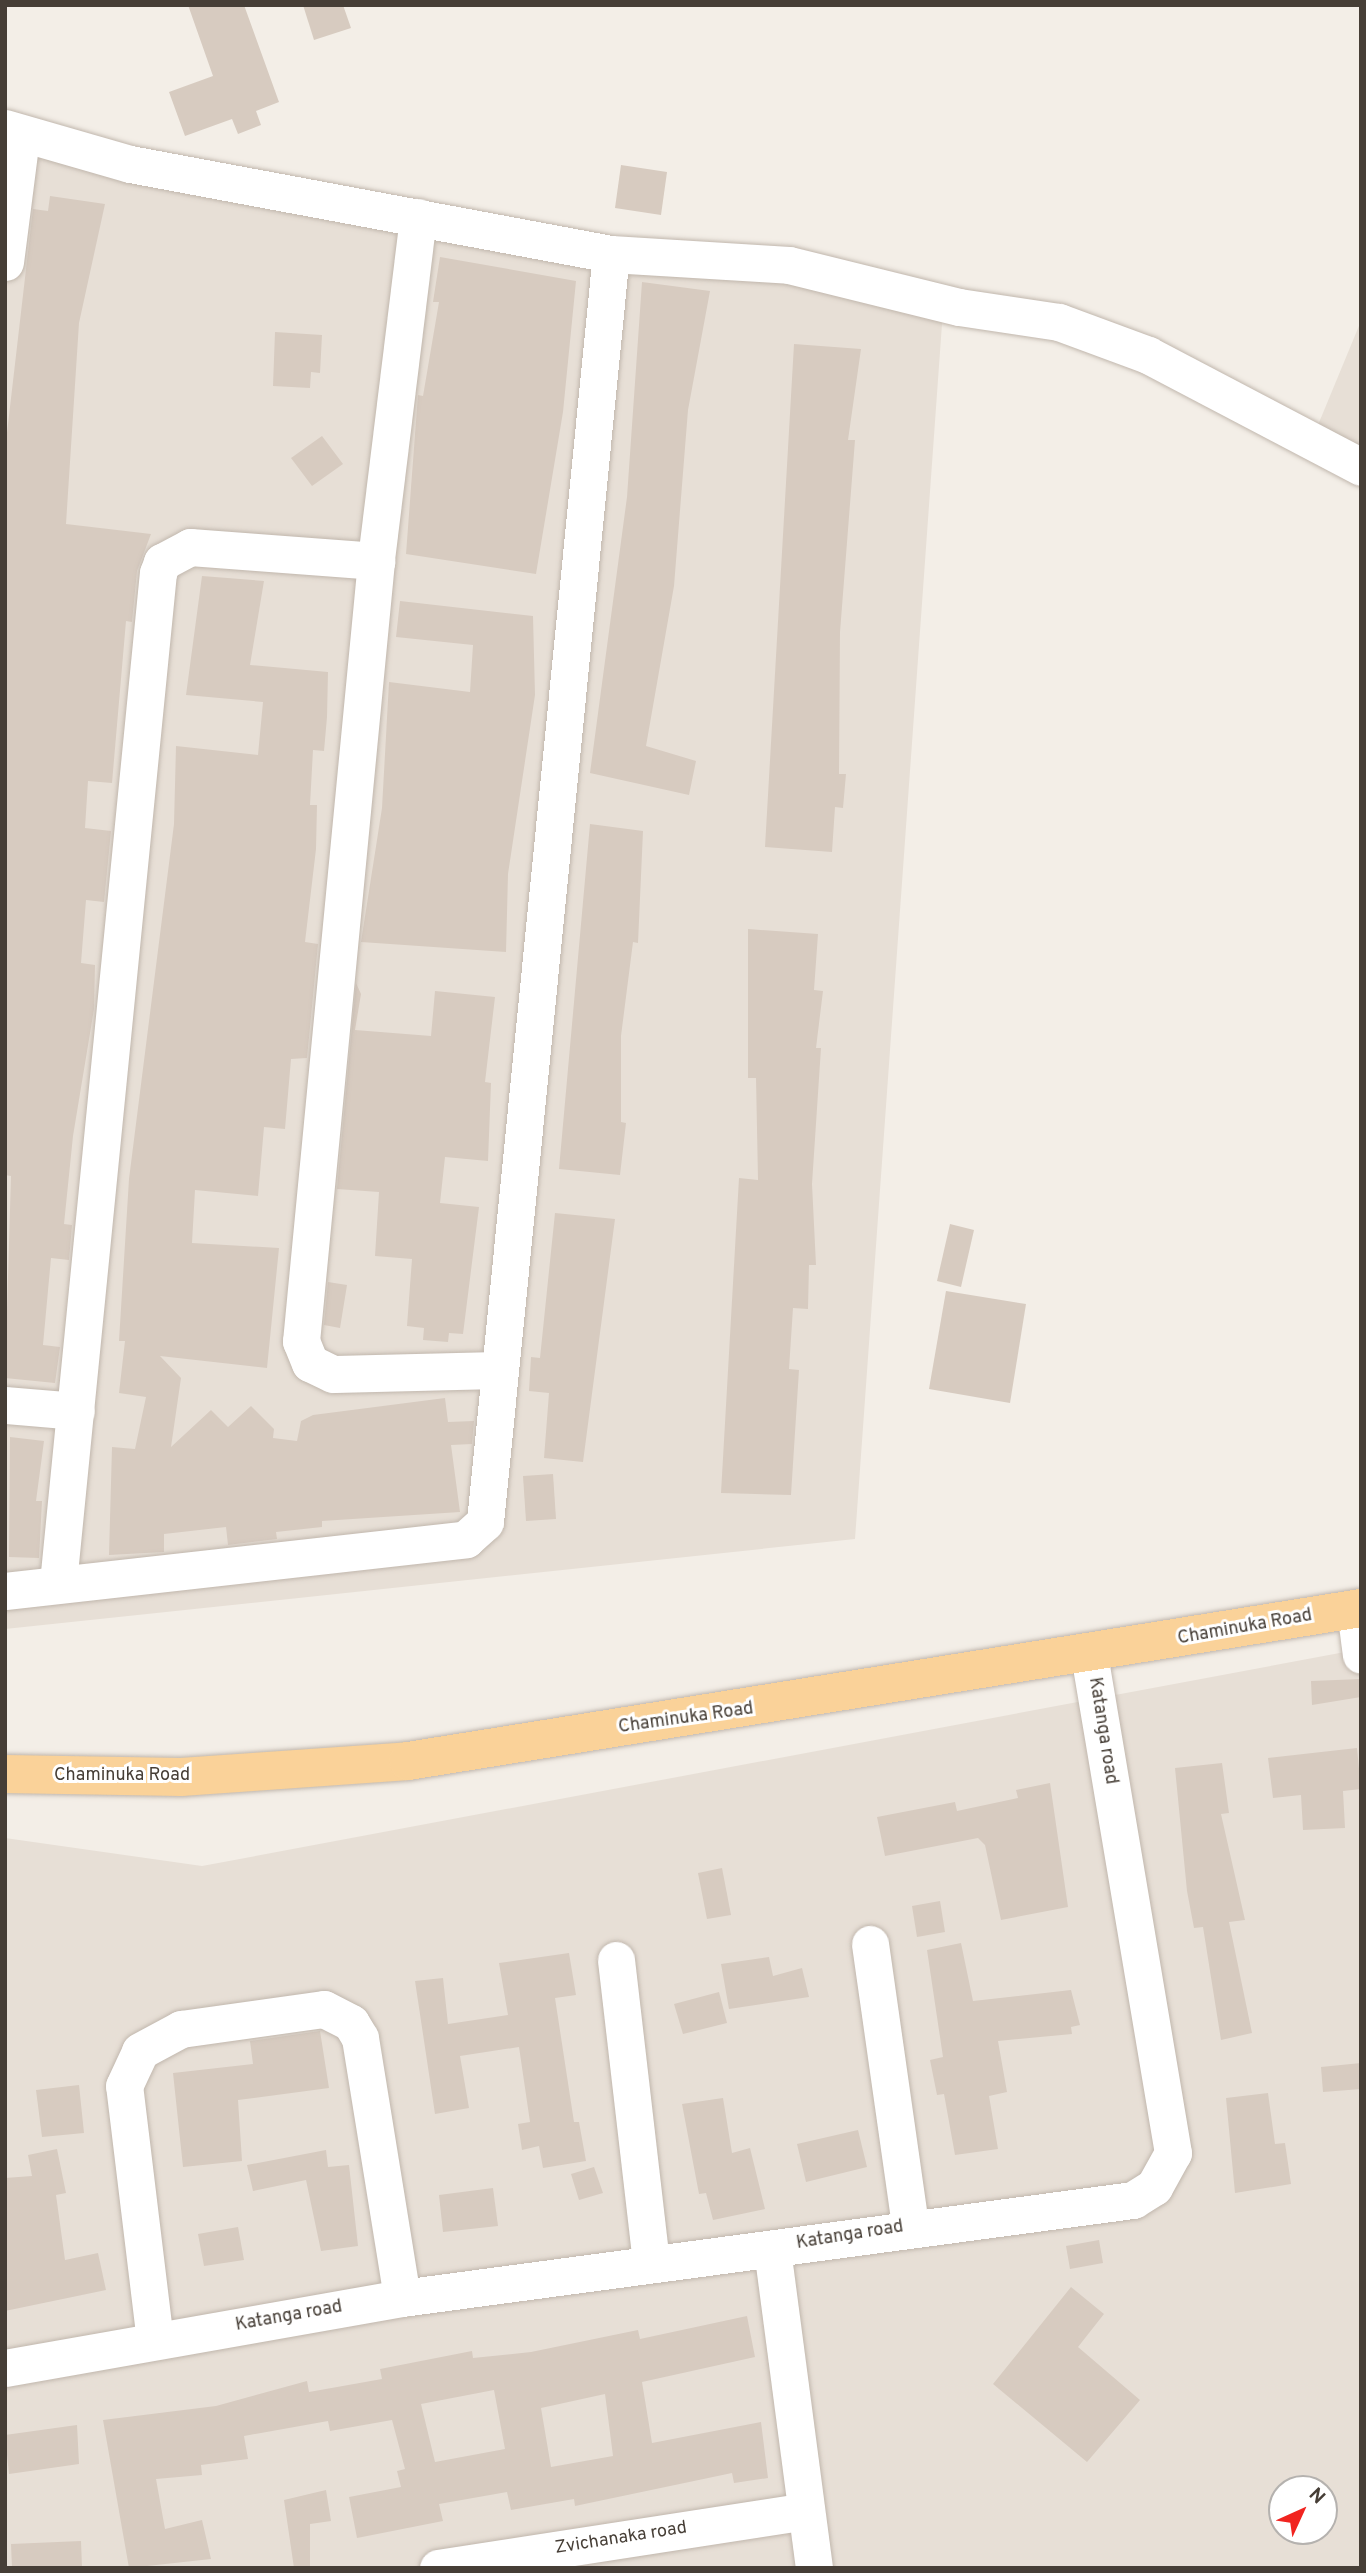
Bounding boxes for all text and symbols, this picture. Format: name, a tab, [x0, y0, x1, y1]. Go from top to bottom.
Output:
street label: Chaminuka Road	[1176, 1606, 1314, 1650]
street label: Katanga road	[1083, 1676, 1121, 1786]
street label: Chaminuka Road	[617, 1699, 755, 1739]
street label: Chaminuka Road	[54, 1765, 190, 1787]
street label: Katanga road	[795, 2217, 905, 2255]
street label: Katanga road	[234, 2297, 344, 2337]
north arrow	[1268, 2475, 1338, 2545]
text: N	[1303, 2483, 1330, 2510]
street label: Zvichanaka road	[553, 2518, 689, 2560]

